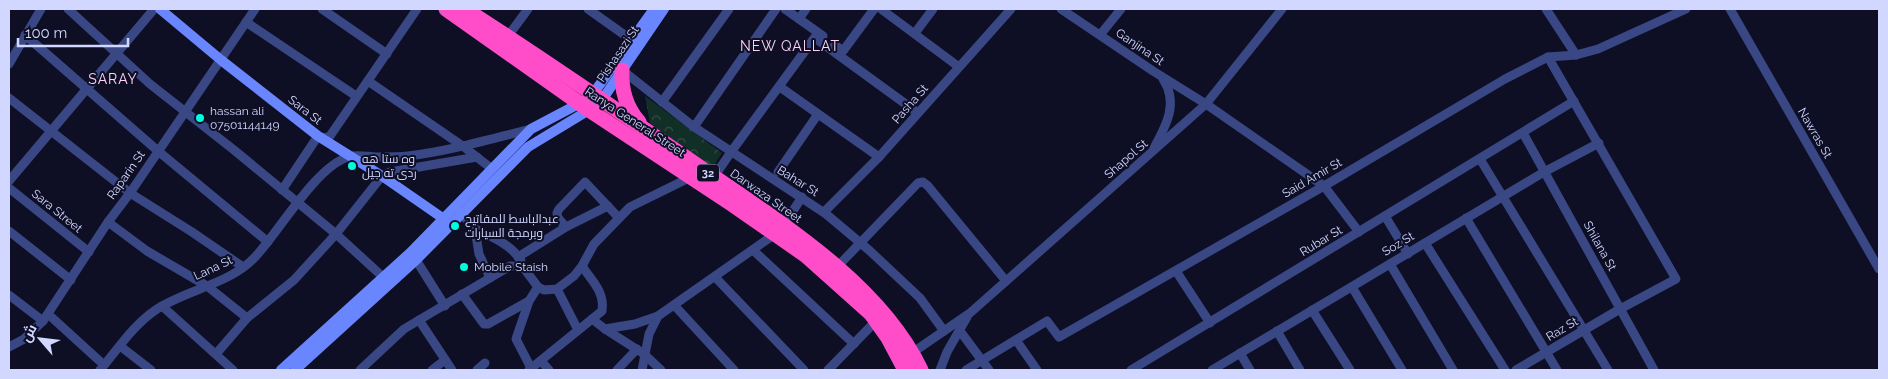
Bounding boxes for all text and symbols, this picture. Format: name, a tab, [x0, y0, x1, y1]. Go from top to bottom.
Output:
scale bar	[18, 15, 128, 47]
street label: Pishasazi St	[594, 23, 642, 85]
text: 100 m	[25, 24, 67, 42]
street label: Ganjina St	[1113, 26, 1167, 68]
district label: NEW QALLAT	[740, 38, 840, 54]
district label: SARAY	[88, 71, 138, 87]
street label: Pasha St	[889, 81, 931, 127]
street label: Ranya General Street	[582, 84, 688, 160]
street label: Sara St	[285, 93, 325, 127]
place label: hassan ali 07501144149	[210, 104, 279, 132]
street label: Nawras St	[1795, 105, 1835, 161]
marker: hassan ali 07501144149	[194, 112, 206, 124]
street label: Shapol St	[1102, 136, 1150, 182]
street label: Raparin St	[104, 148, 148, 202]
place label: وه ستا هه ردى ته جيل	[362, 152, 417, 180]
street label: Said Amir St	[1280, 155, 1344, 201]
marker: وه ستا هه ردى ته جيل	[346, 160, 358, 172]
street label: Bahar St	[775, 163, 821, 199]
road number: 32	[697, 164, 719, 182]
street label: Darwaza Street	[727, 166, 805, 226]
street label: Sara Street	[29, 186, 85, 236]
place label: عبدالباسط للمفاتيح وبرمجة السيارات	[465, 212, 559, 240]
street label: Shilana St	[1581, 219, 1619, 273]
marker: عبدالباسط للمفاتيح وبرمجة السيارات	[449, 220, 461, 232]
street label: Rubar St	[1297, 223, 1345, 259]
street label: Soz St	[1380, 229, 1416, 259]
street label: Lana St	[191, 253, 235, 283]
place label: Mobile Staish	[474, 260, 548, 274]
marker: Mobile Staish	[458, 261, 470, 273]
north arrow	[15, 314, 65, 364]
street label: Raz St	[1544, 314, 1580, 344]
text: ش	[17, 321, 41, 345]

